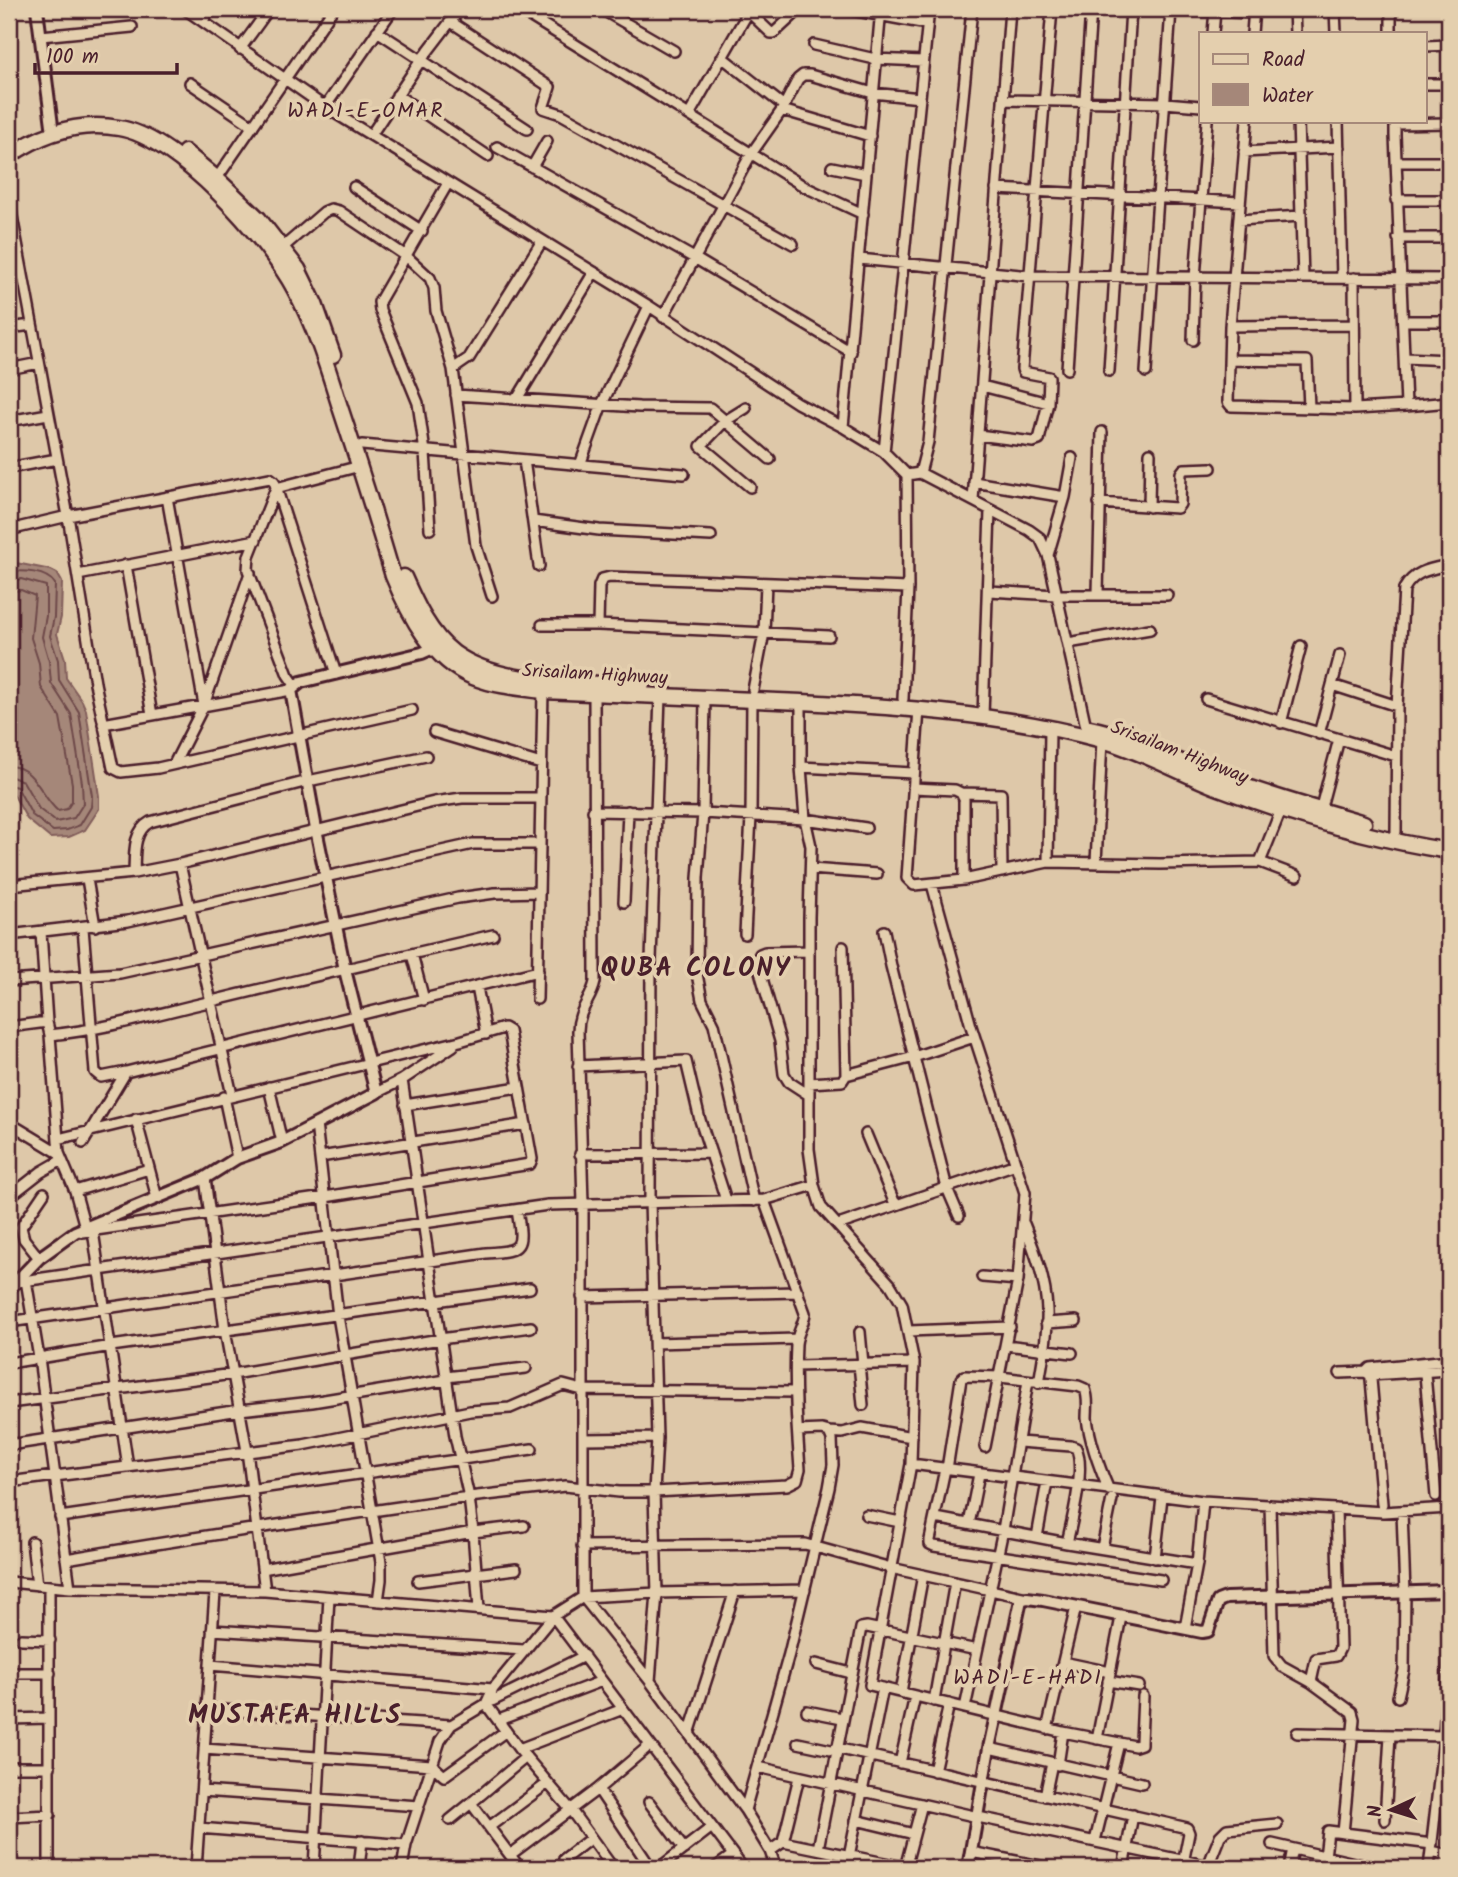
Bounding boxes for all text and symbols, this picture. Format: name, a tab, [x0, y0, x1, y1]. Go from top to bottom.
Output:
scale bar	[35, 32, 177, 76]
legend	[1199, 32, 1426, 122]
text: 100 m	[46, 41, 99, 74]
text: Road	[1262, 44, 1305, 77]
text: Water	[1262, 80, 1314, 113]
district label: WADI-E-OMAR	[287, 95, 445, 128]
street label: Srisailam Highway	[521, 656, 670, 694]
street label: Srisailam Highway	[1106, 713, 1254, 793]
district label: QUBA COLONY	[601, 948, 791, 990]
district label: WADI-E-HADI	[953, 1662, 1103, 1695]
district label: MUSTAFA HILLS	[188, 1695, 402, 1737]
north arrow	[1356, 1776, 1426, 1846]
text: N	[1361, 1804, 1391, 1818]

